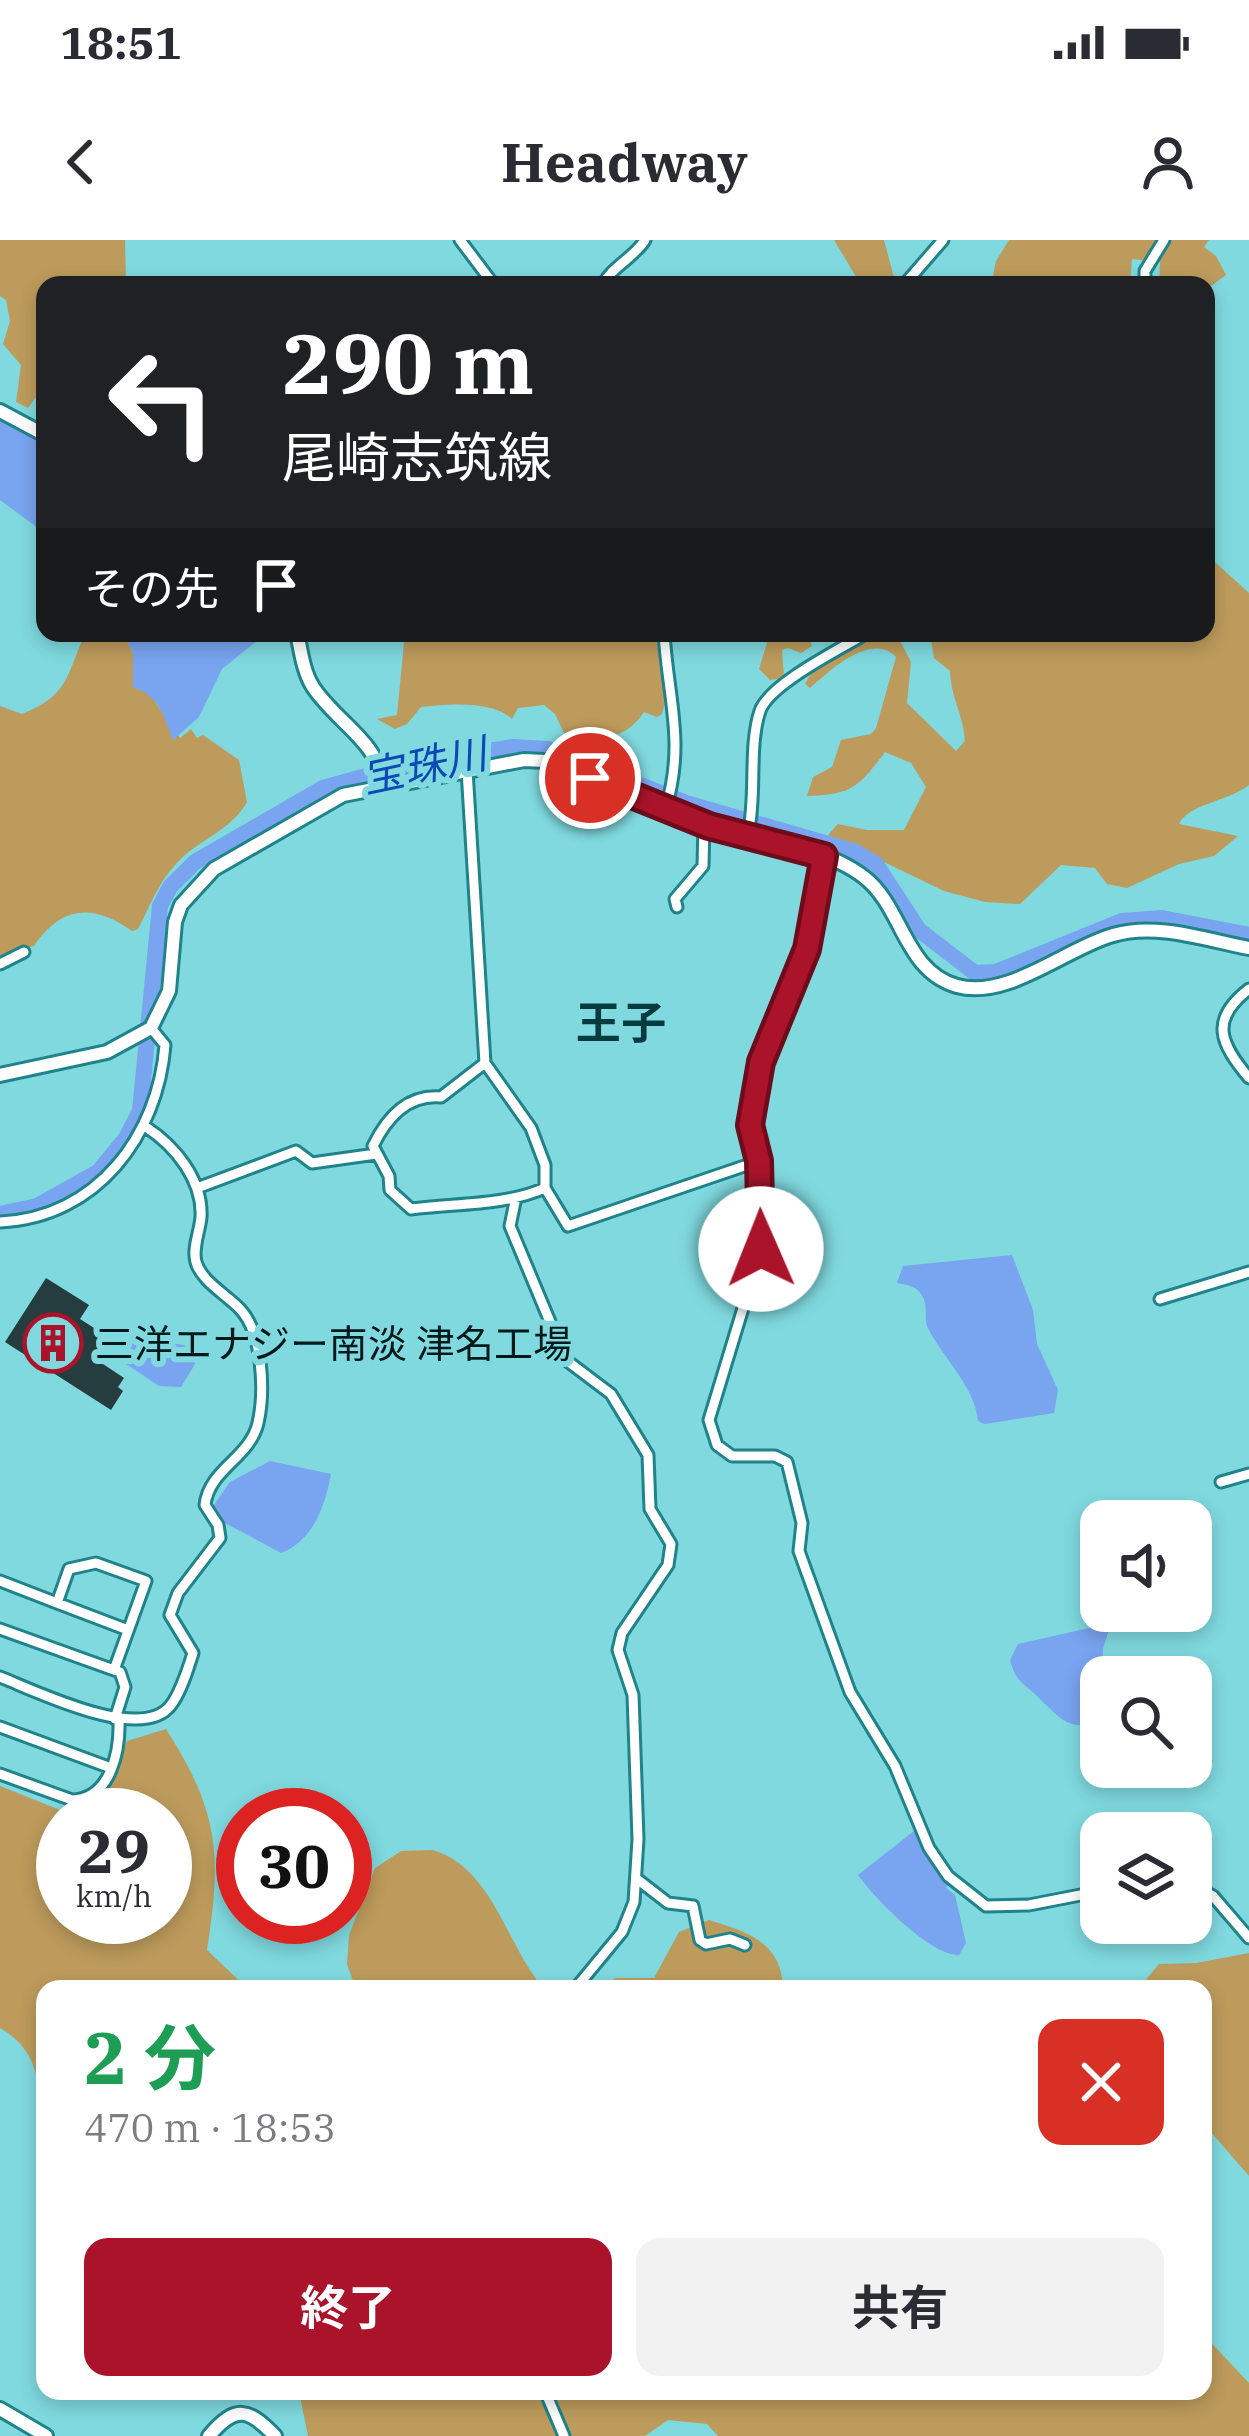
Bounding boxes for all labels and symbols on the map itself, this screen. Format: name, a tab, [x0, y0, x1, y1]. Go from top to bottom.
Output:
water label: 宝珠川	[357, 724, 495, 805]
pin	[539, 727, 641, 829]
district label: 王子	[576, 993, 666, 1051]
position arrow	[698, 1186, 824, 1312]
building icon: 三洋エナジー南淡 津名工場	[22, 1312, 84, 1374]
place label: 三洋エナジー南淡 津名工場	[95, 1318, 572, 1369]
speed limit sign: 30	[216, 1788, 372, 1944]

